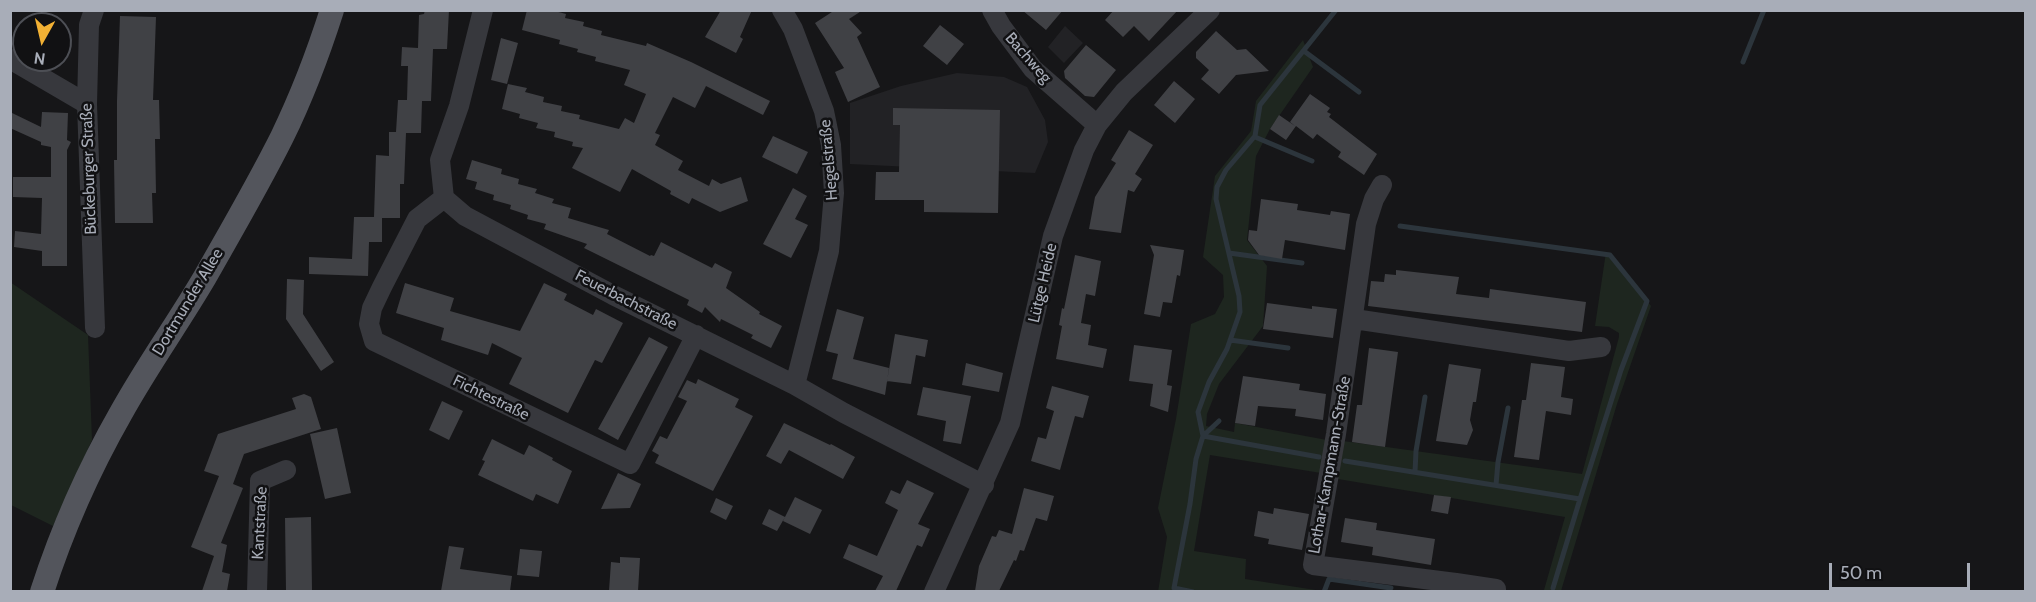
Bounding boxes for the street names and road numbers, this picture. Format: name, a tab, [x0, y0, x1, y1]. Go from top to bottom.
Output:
street label: Bachweg	[1001, 29, 1055, 87]
street label: Bückeburger Straße	[77, 103, 101, 235]
street label: Hegelstraße	[816, 119, 842, 201]
street label: Lütge Heide	[1025, 241, 1061, 325]
street label: Dortmunder Allee	[148, 245, 228, 359]
street label: Feuerbachstraße	[572, 266, 680, 334]
street label: Fichtestraße	[450, 371, 532, 425]
street label: Lothar-Kampmann-Straße	[1305, 375, 1355, 555]
street label: Kantstraße	[249, 486, 271, 560]

